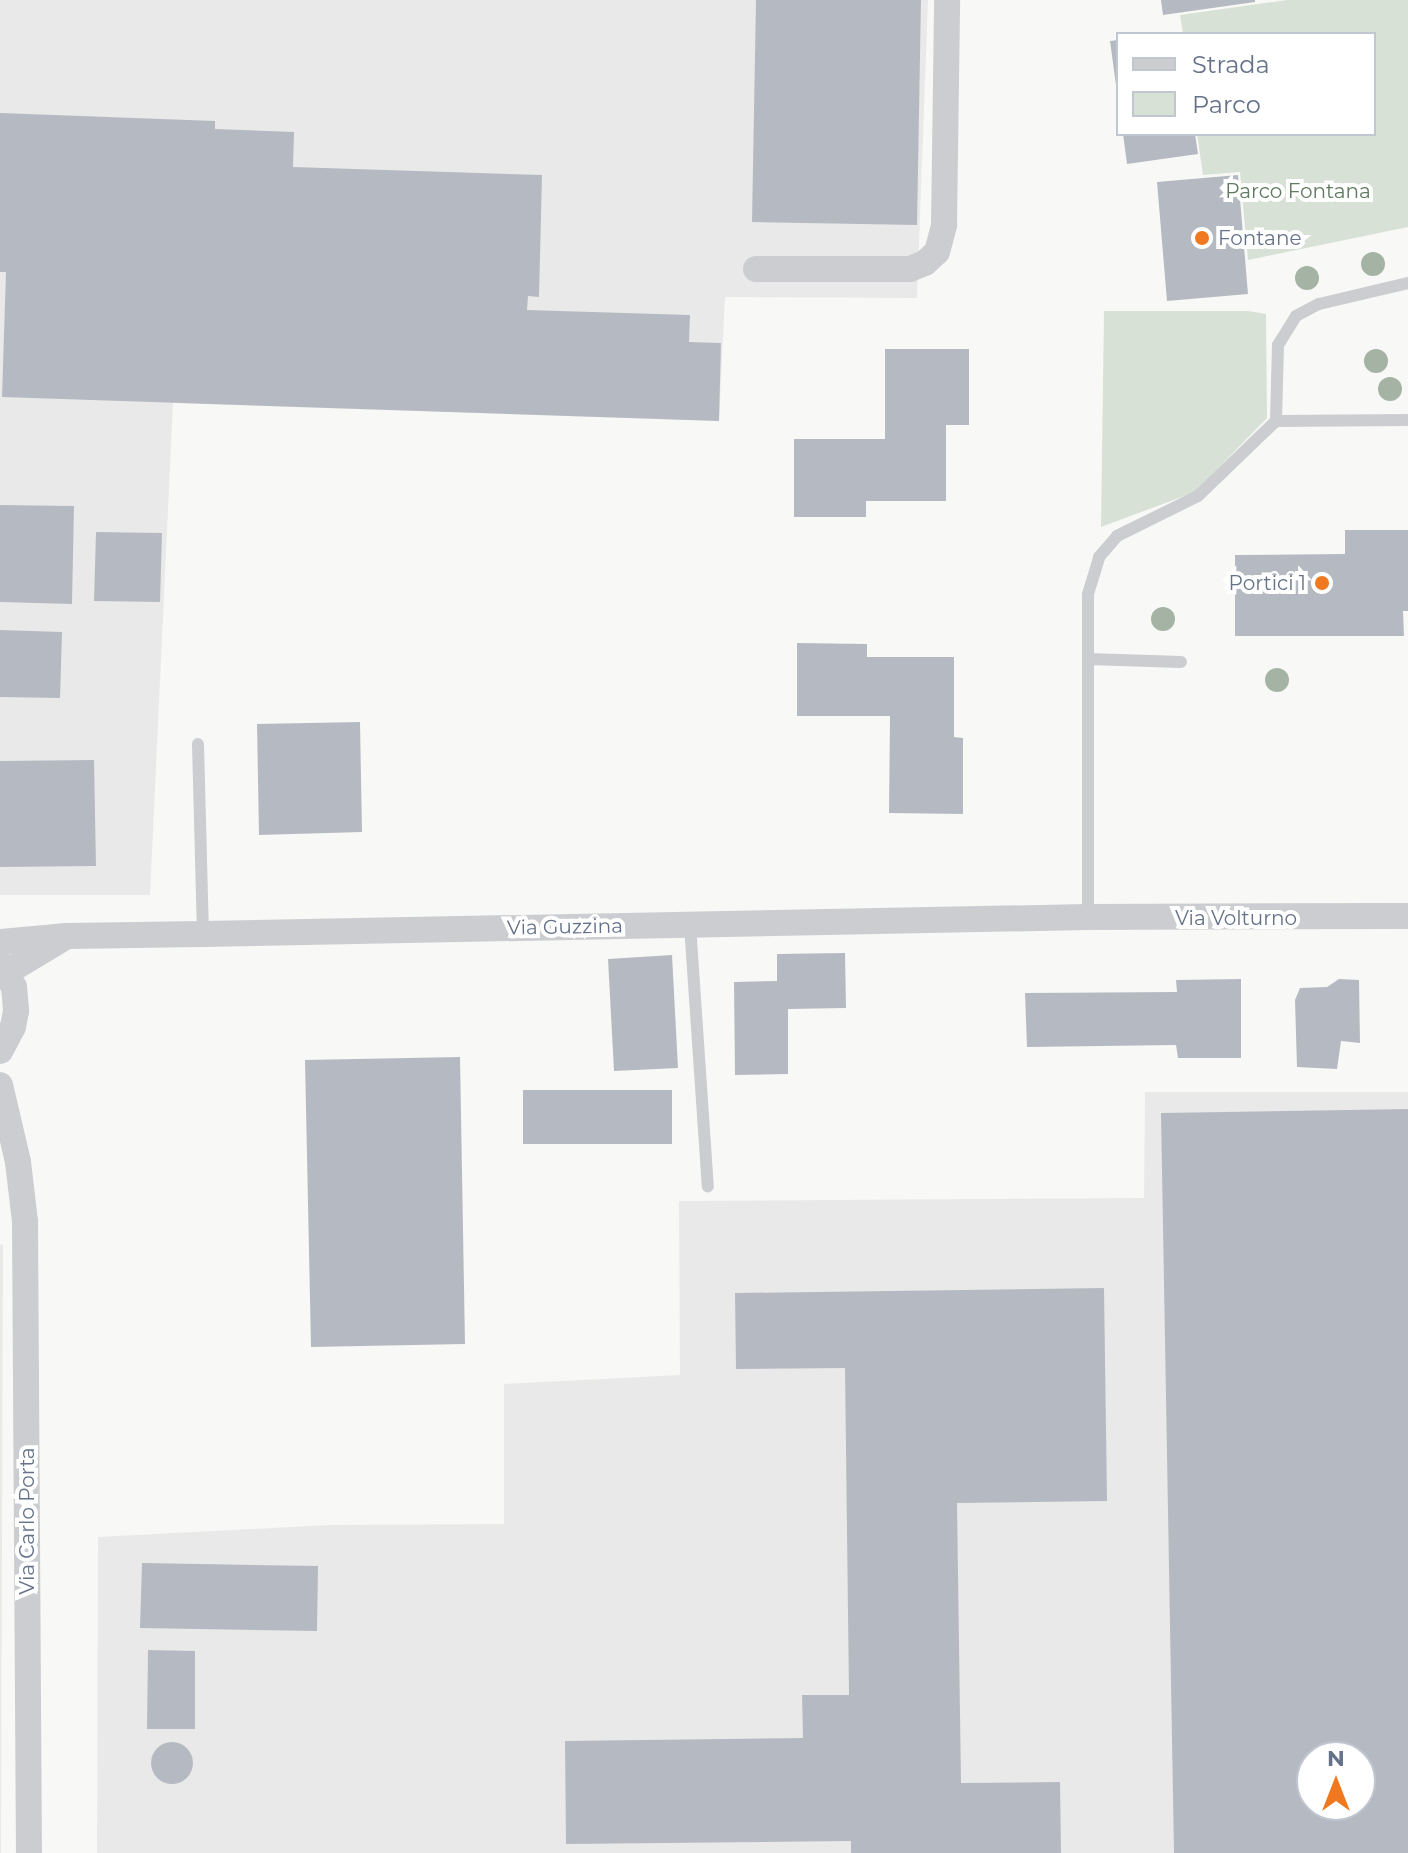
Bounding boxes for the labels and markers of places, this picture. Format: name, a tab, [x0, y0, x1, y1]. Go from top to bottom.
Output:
place label: Fontane	[1218, 226, 1301, 250]
marker: Fontane	[1193, 229, 1211, 247]
place label: Portici 1	[1229, 571, 1306, 595]
marker: Portici 1	[1313, 574, 1331, 592]

